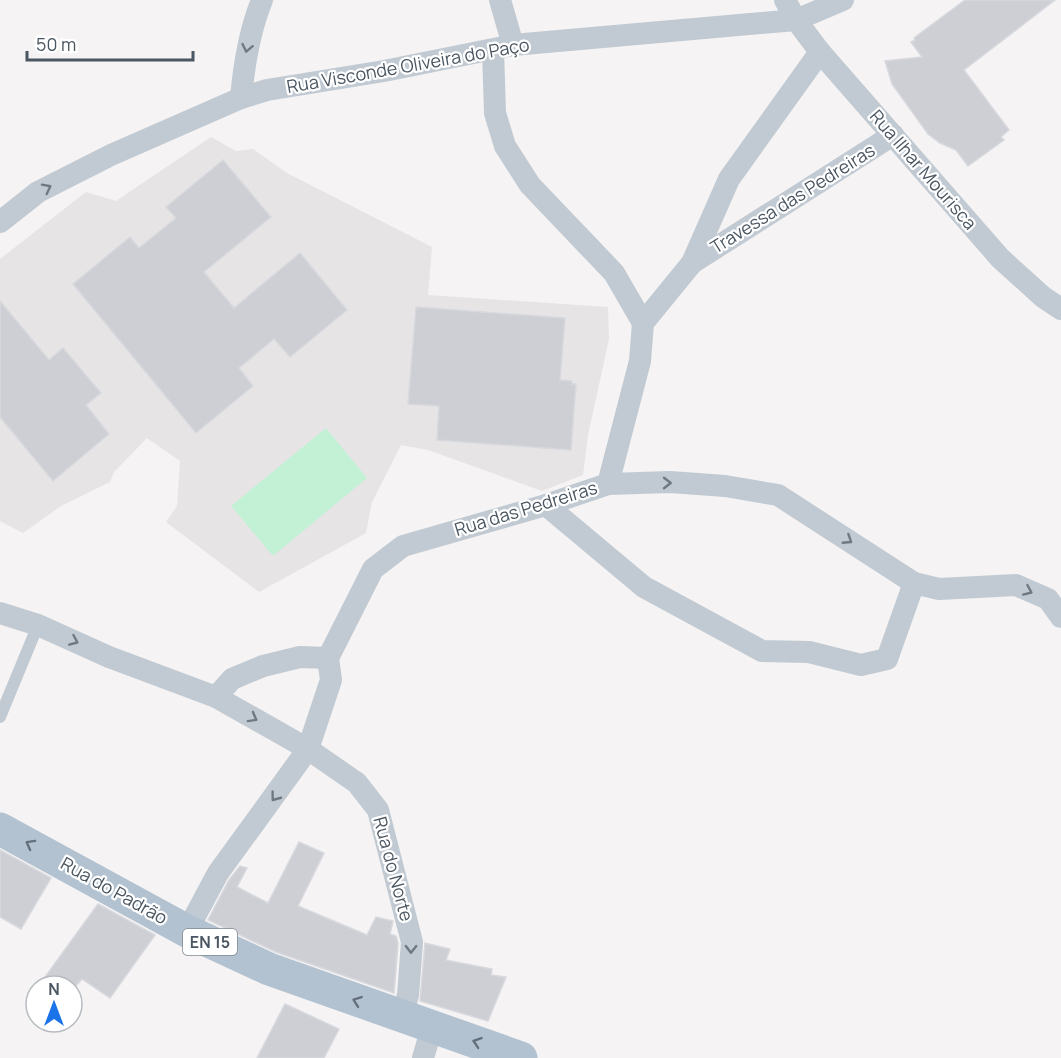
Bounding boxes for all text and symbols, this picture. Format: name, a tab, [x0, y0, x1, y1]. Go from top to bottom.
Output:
scale bar	[27, 24, 194, 62]
text: 50 m	[36, 32, 76, 56]
street label: Rua Visconde Oliveira do Paço	[285, 32, 531, 98]
one-way arrow	[242, 43, 255, 53]
street label: Rua Ilhar Mourisca	[865, 104, 982, 234]
street label: Travessa das Pedreiras	[706, 138, 879, 259]
one-way arrow	[41, 184, 52, 195]
street label: Rua das Pedreiras	[451, 475, 600, 541]
one-way arrow	[662, 477, 671, 489]
one-way arrow	[841, 533, 852, 544]
one-way arrow	[1021, 583, 1032, 595]
one-way arrow	[68, 634, 79, 646]
one-way arrow	[247, 711, 257, 722]
one-way arrow	[271, 791, 282, 802]
street label: Rua do Norte	[368, 814, 419, 924]
one-way arrow	[26, 840, 37, 851]
street label: Rua do Padrão	[57, 851, 172, 929]
road number: EN 15	[183, 929, 237, 955]
one-way arrow	[405, 944, 417, 953]
north arrow	[24, 974, 84, 1034]
text: N	[48, 978, 60, 1000]
one-way arrow	[352, 995, 363, 1008]
one-way arrow	[472, 1037, 483, 1050]

